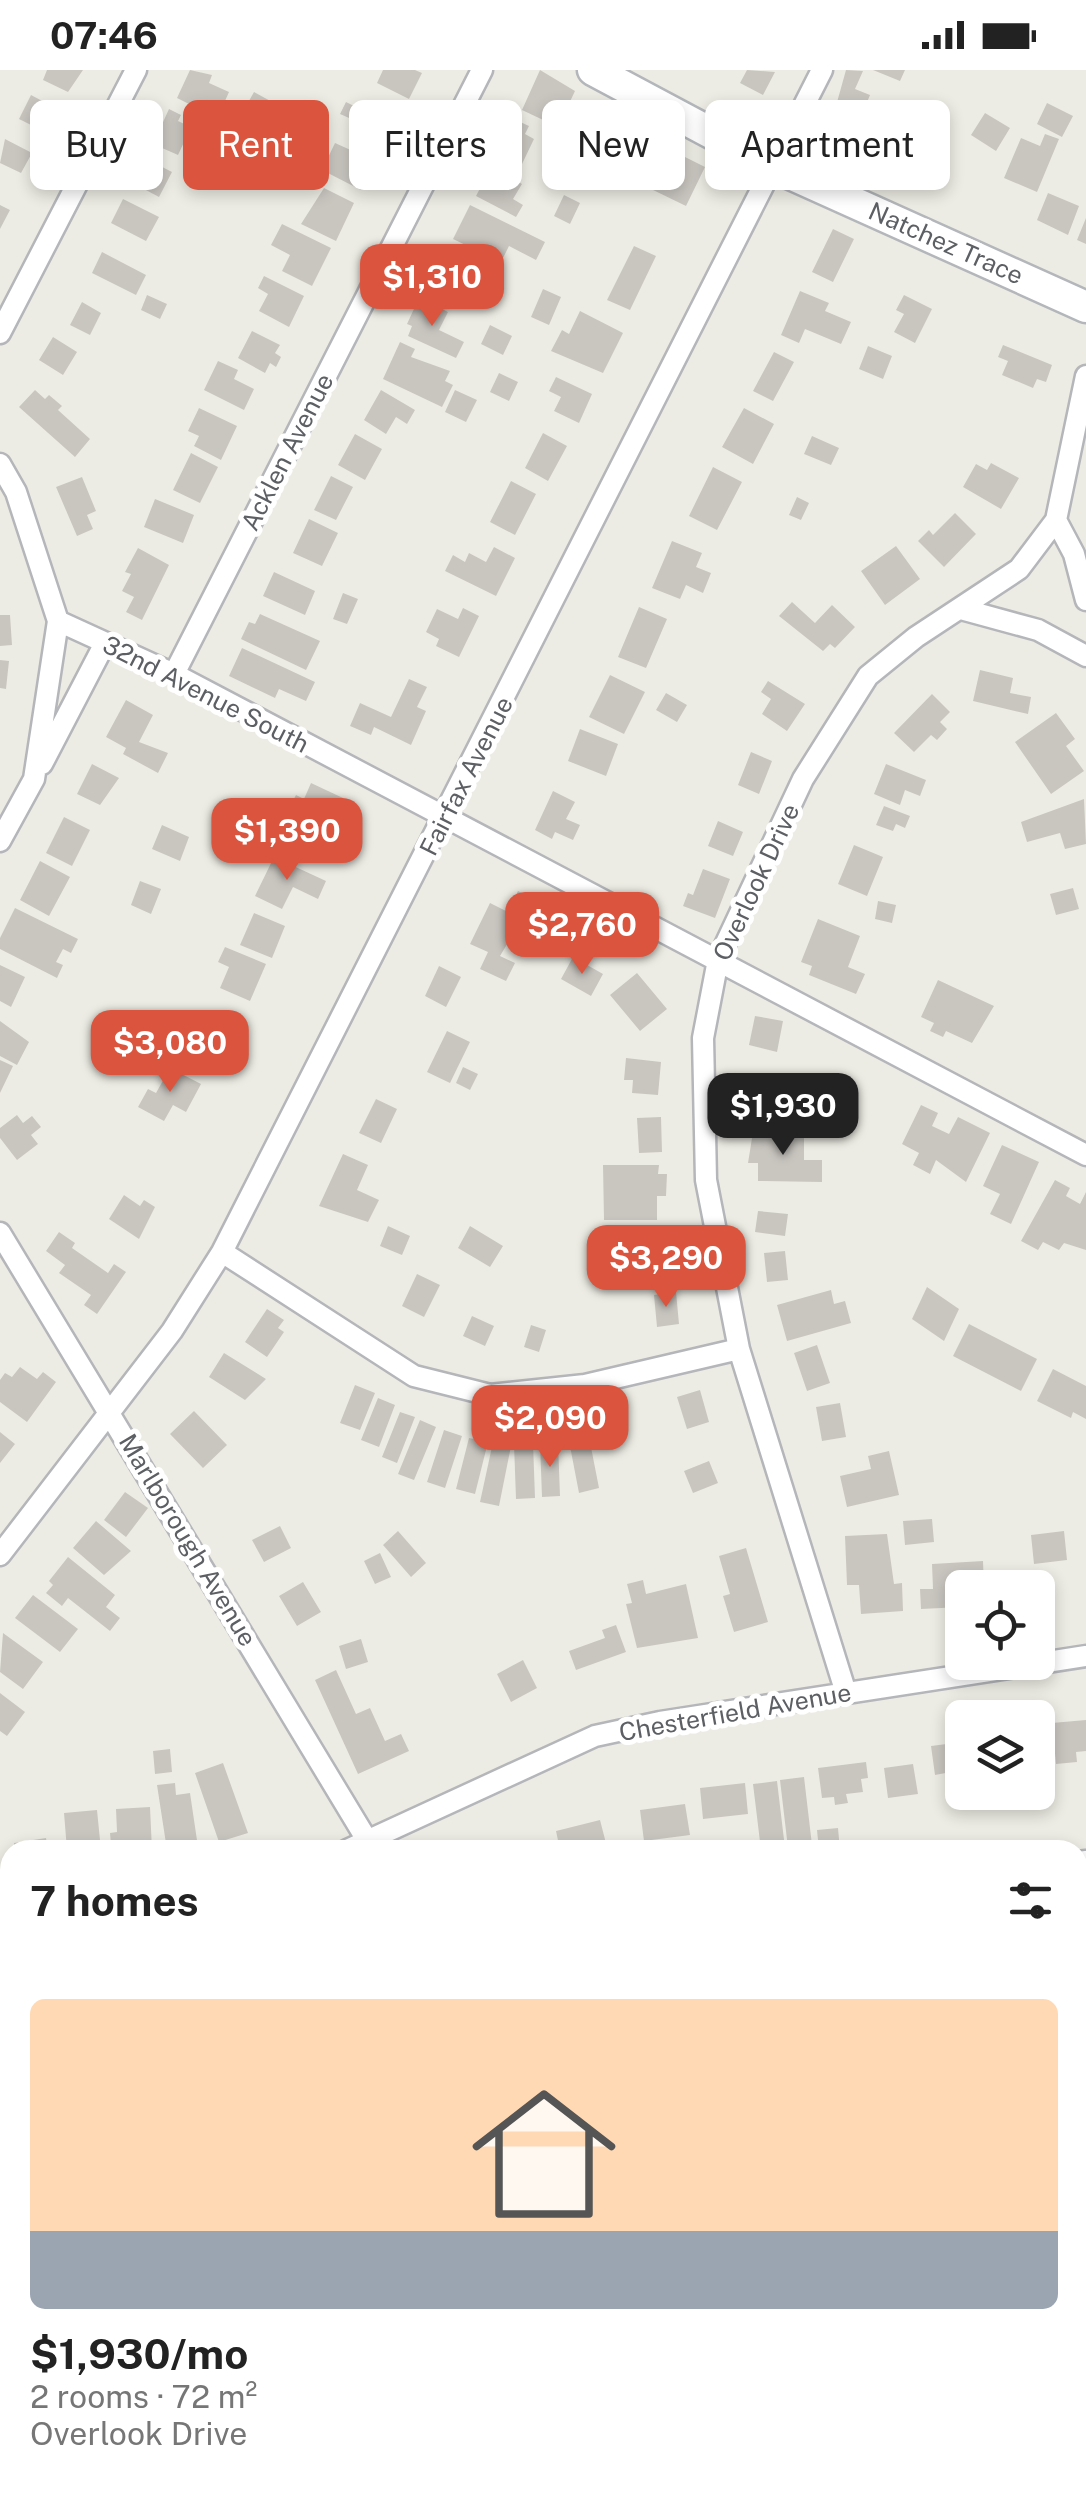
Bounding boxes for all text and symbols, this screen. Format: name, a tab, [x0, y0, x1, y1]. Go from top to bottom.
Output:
text: 07:46	[50, 13, 158, 58]
chip: Buy	[30, 100, 163, 190]
chip: Rent	[183, 100, 329, 190]
chip: Filters	[349, 100, 522, 190]
chip: New	[542, 100, 685, 190]
chip: Apartment	[705, 100, 950, 190]
street label: Natchez Trace	[864, 196, 1028, 290]
pin: $1,310	[351, 244, 513, 329]
text: $1,310	[382, 258, 482, 295]
street label: Acklen Avenue	[235, 368, 339, 536]
street label: 32nd Avenue South	[98, 629, 314, 759]
street label: Fairfax Avenue	[413, 692, 519, 860]
pin: $1,390	[206, 798, 368, 883]
street label: Overlook Drive	[707, 799, 805, 965]
text: $1,390	[233, 812, 341, 849]
pin: $2,760	[501, 892, 663, 977]
text: $2,760	[527, 906, 637, 943]
pin: $3,080	[89, 1010, 251, 1095]
text: $3,080	[113, 1024, 227, 1061]
pin: $1,930	[702, 1073, 864, 1158]
text: $1,930	[729, 1087, 837, 1124]
pin: $3,290	[585, 1225, 747, 1310]
text: $3,290	[609, 1239, 723, 1276]
pin: $2,090	[469, 1385, 631, 1470]
text: $2,090	[493, 1399, 607, 1436]
street label: Marlborough Avenue	[113, 1428, 263, 1652]
map controls	[945, 1570, 1055, 1810]
button: locate	[945, 1570, 1055, 1680]
street label: Chesterfield Avenue	[617, 1677, 853, 1747]
button: layers	[945, 1700, 1055, 1810]
icon: filters	[1003, 1873, 1058, 1928]
text: 7 homes	[30, 1876, 199, 1925]
icon: home	[454, 2064, 634, 2244]
text: $1,930/mo	[30, 2329, 248, 2378]
text: 2 rooms · 72 m²	[30, 2378, 257, 2415]
text: Overlook Drive	[30, 2415, 247, 2452]

